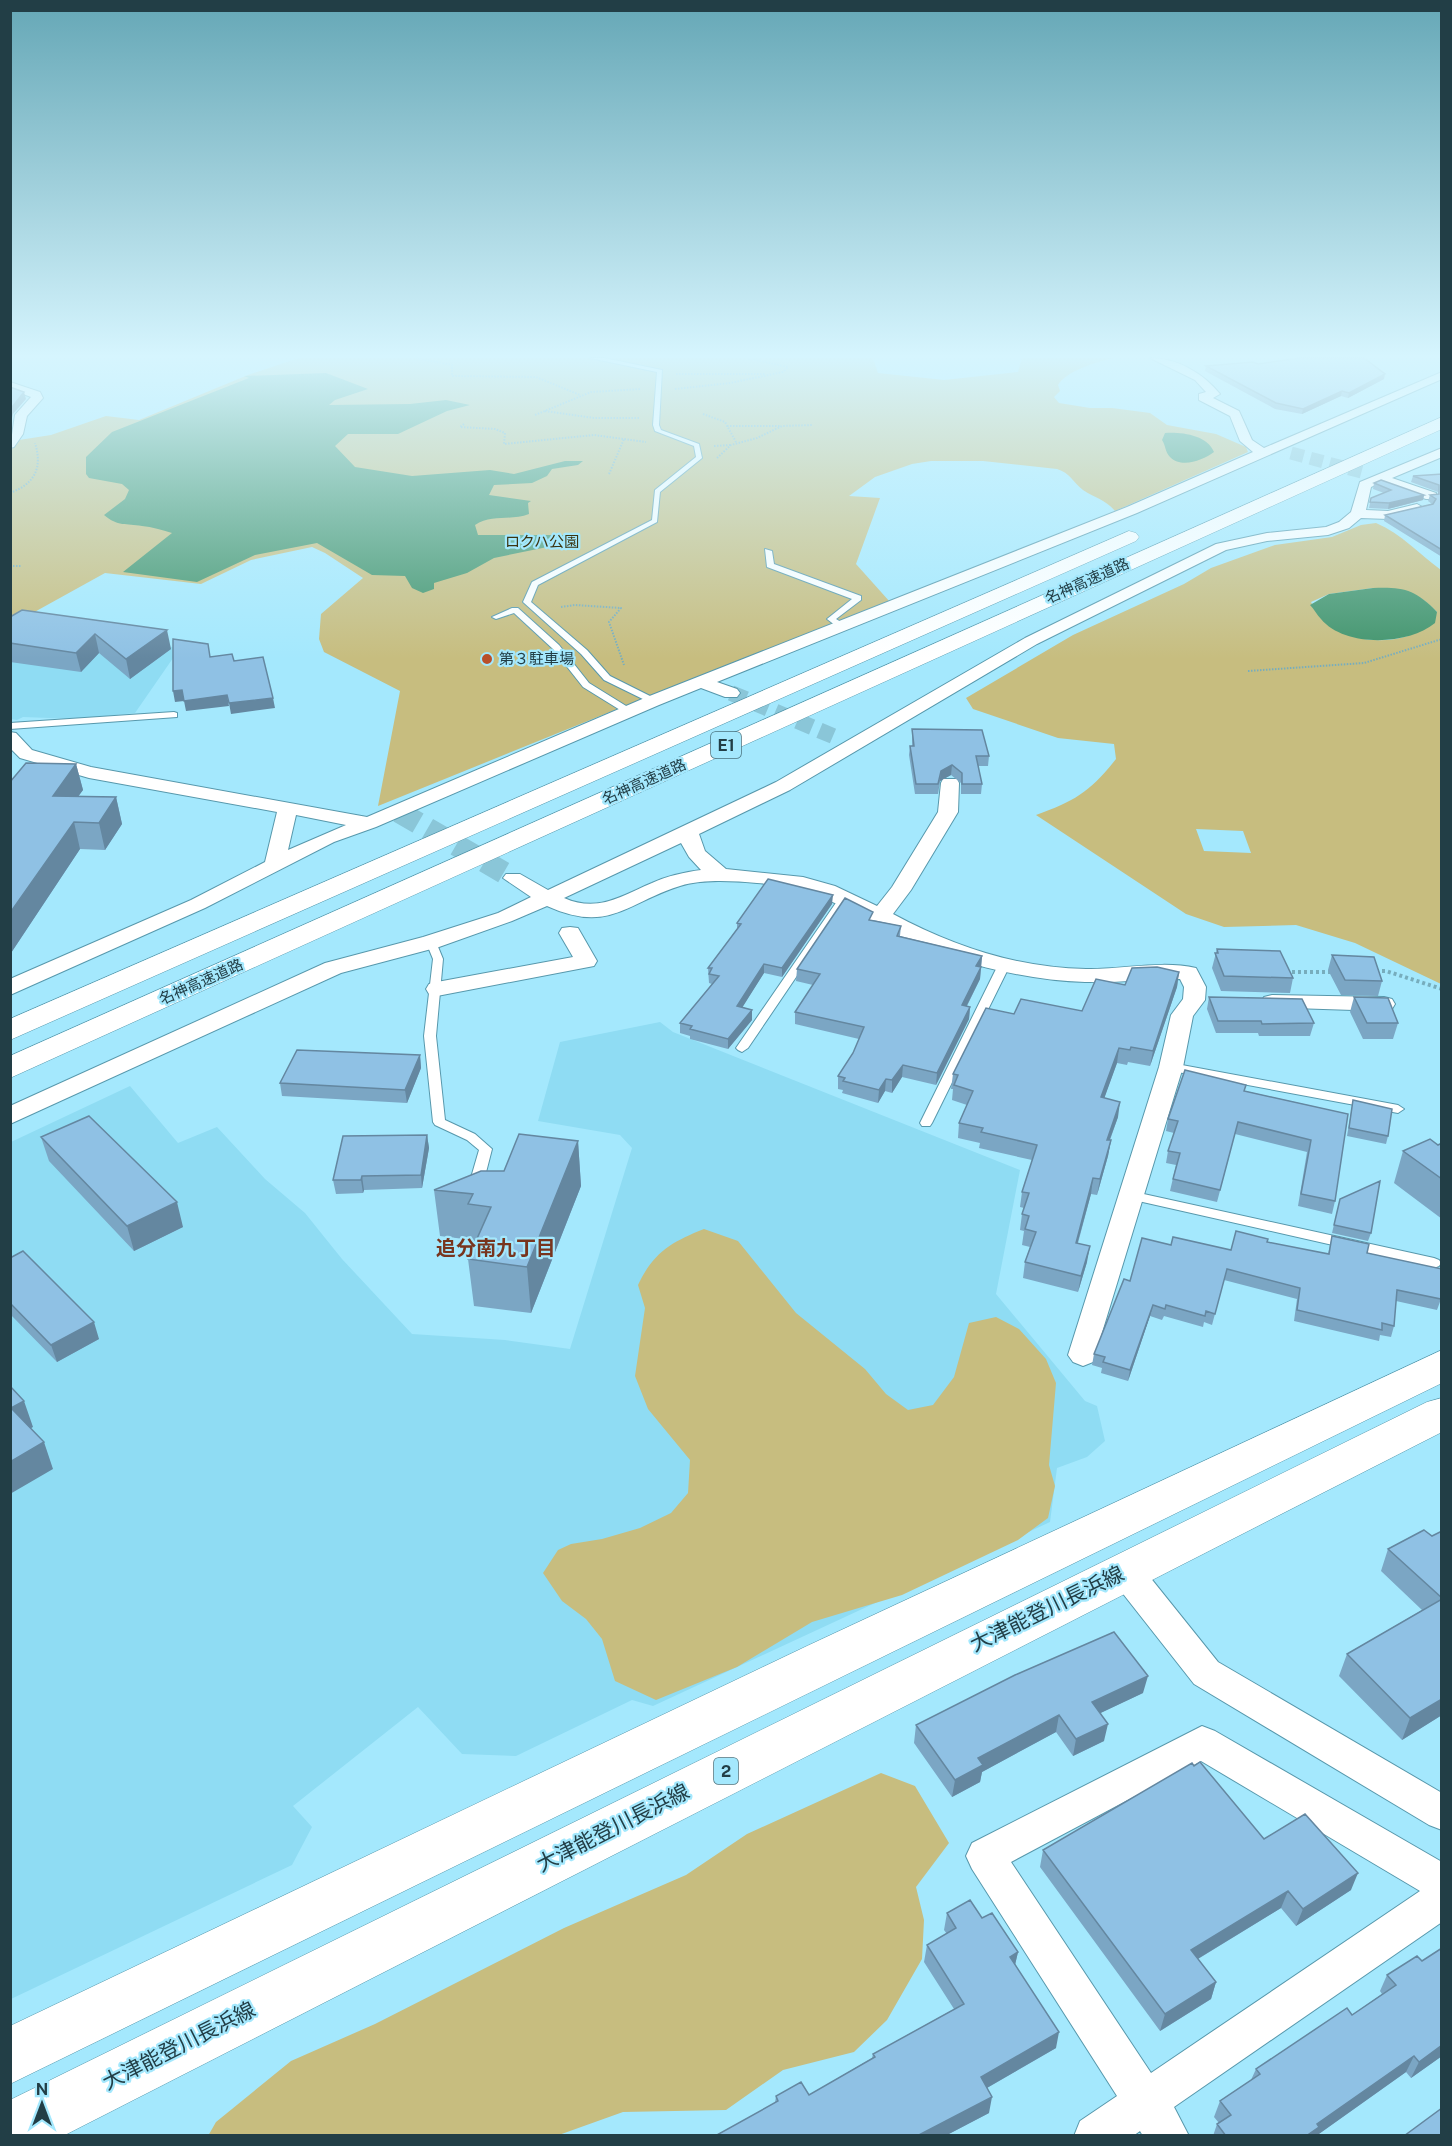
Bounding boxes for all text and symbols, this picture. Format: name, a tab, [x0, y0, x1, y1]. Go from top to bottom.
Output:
park label: ロクハ公園	[505, 533, 579, 550]
street label: 名神高速道路	[1042, 554, 1131, 607]
place label: 第３駐車場	[499, 650, 574, 667]
marker: 第３駐車場	[480, 652, 494, 666]
road number: E1	[711, 732, 741, 758]
street label: 名神高速道路	[599, 755, 688, 808]
street label: 名神高速道路	[156, 955, 245, 1008]
district label: 追分南九丁目	[436, 1236, 556, 1260]
street label: 大津能登川長浜線	[966, 1560, 1128, 1657]
road number: 2	[714, 1758, 738, 1784]
street label: 大津能登川長浜線	[532, 1778, 693, 1877]
street label: 大津能登川長浜線	[98, 1996, 259, 2095]
north arrow	[12, 2074, 72, 2134]
text: N	[36, 2080, 48, 2099]

